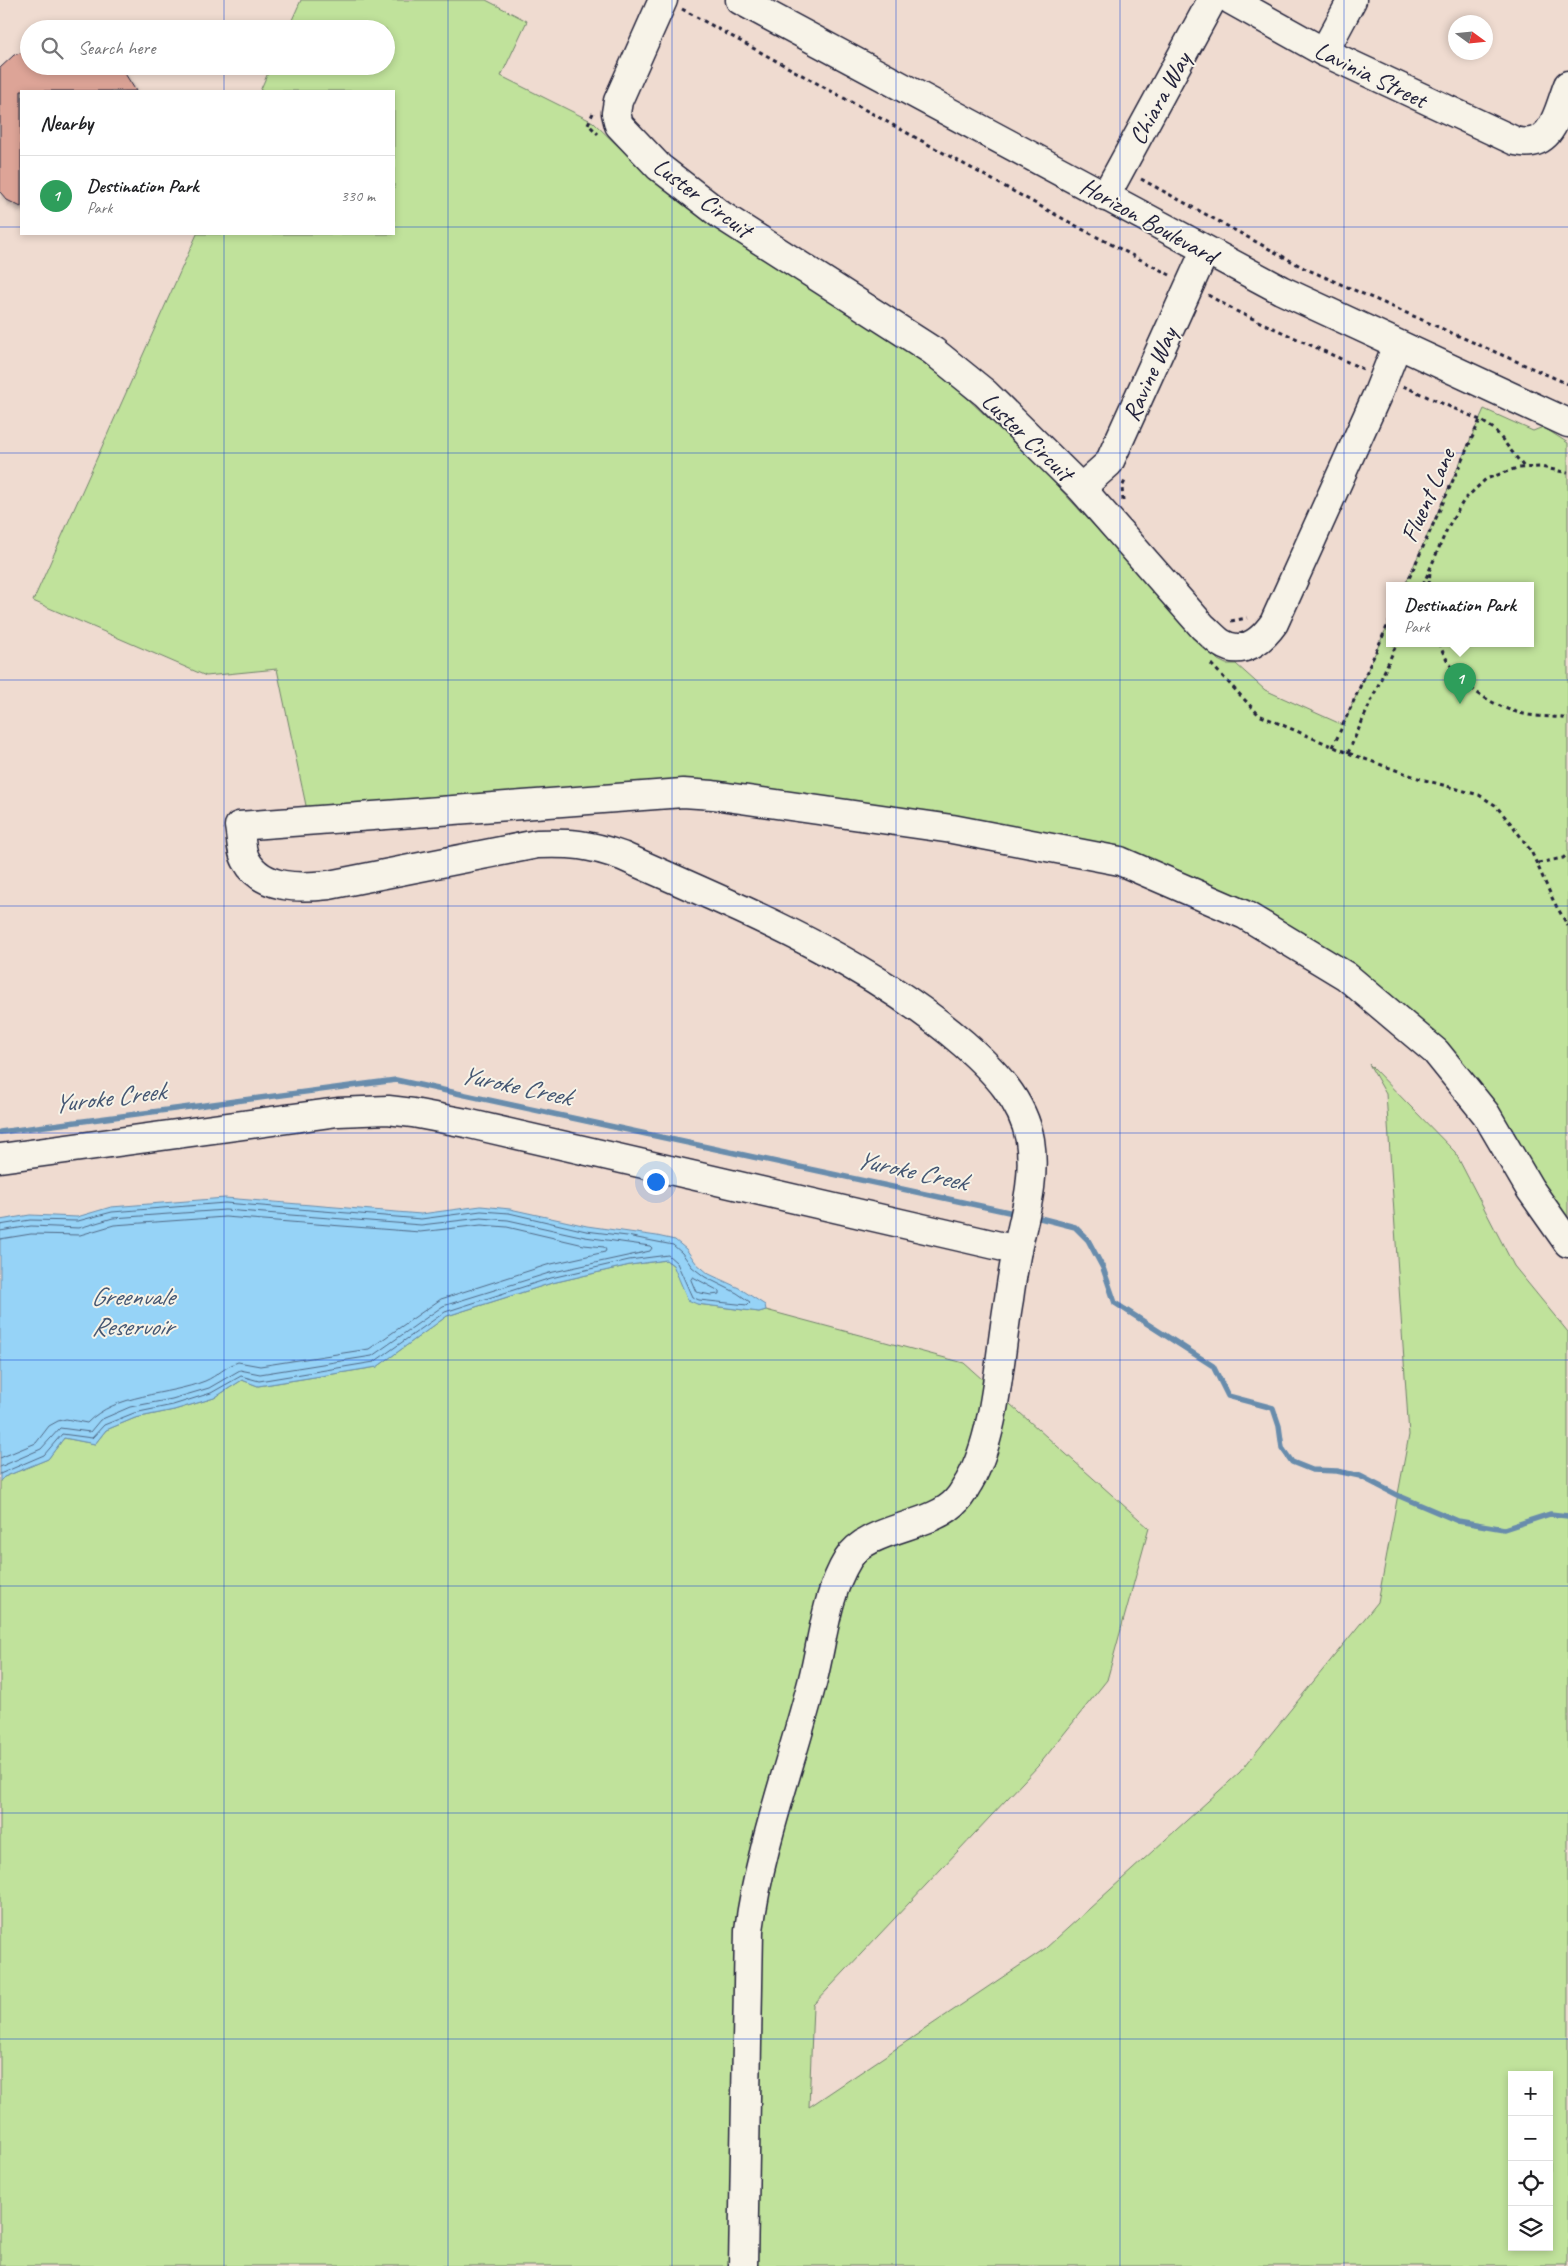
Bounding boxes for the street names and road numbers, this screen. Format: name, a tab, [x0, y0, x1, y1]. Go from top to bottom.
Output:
street label: Lavinia Street	[1309, 34, 1434, 117]
street label: Chiara Way	[1121, 44, 1200, 150]
street label: Luster Circuit	[647, 150, 761, 248]
street label: Horizon Boulevard	[1074, 170, 1226, 274]
street label: Ravine Way	[1115, 320, 1186, 426]
street label: Luster Circuit	[975, 385, 1083, 491]
street label: Fluent Lane	[1393, 442, 1463, 547]

